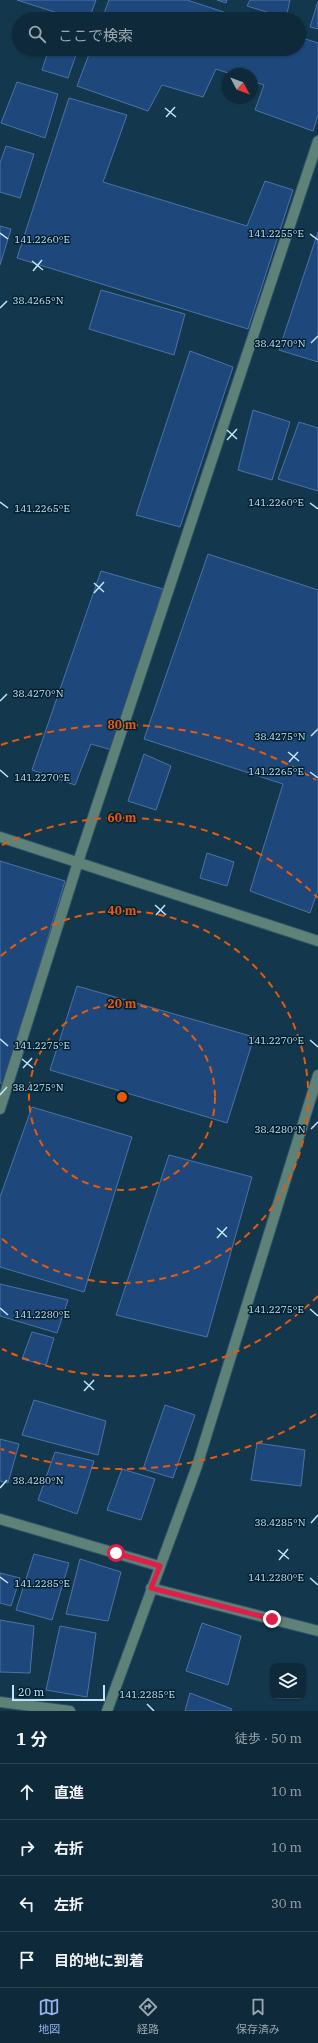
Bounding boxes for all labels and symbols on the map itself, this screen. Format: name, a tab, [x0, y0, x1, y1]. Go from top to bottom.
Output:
north arrow	[222, 68, 258, 104]
text: 141.2255°E	[248, 227, 304, 240]
text: 141.2260°E	[14, 233, 70, 246]
text: 38.4265°N	[12, 294, 64, 307]
text: 38.4270°N	[254, 337, 306, 350]
text: 141.2260°E	[248, 496, 304, 509]
text: 141.2265°E	[14, 502, 70, 515]
text: 38.4270°N	[12, 687, 64, 700]
text: 80 m	[108, 717, 137, 732]
text: 38.4275°N	[254, 730, 306, 743]
text: 141.2265°E	[248, 765, 304, 778]
text: 141.2270°E	[14, 771, 70, 784]
text: 60 m	[108, 810, 137, 825]
text: 40 m	[108, 903, 137, 918]
text: 20 m	[108, 996, 137, 1011]
text: 141.2270°E	[248, 1034, 304, 1047]
text: 141.2275°E	[14, 1039, 70, 1052]
text: 38.4275°N	[12, 1081, 64, 1094]
centre of rings	[115, 1090, 129, 1104]
text: 38.4280°N	[254, 1123, 306, 1136]
text: 141.2275°E	[248, 1303, 304, 1316]
text: 141.2280°E	[14, 1308, 70, 1321]
text: 38.4280°N	[12, 1474, 64, 1487]
text: 38.4285°N	[254, 1516, 306, 1529]
route start	[107, 1544, 125, 1562]
text: 141.2280°E	[248, 1571, 304, 1584]
text: 141.2285°E	[14, 1577, 70, 1590]
route end	[263, 1610, 281, 1628]
scale bar	[12, 1683, 105, 1702]
text: 141.2285°E	[119, 1688, 175, 1701]

